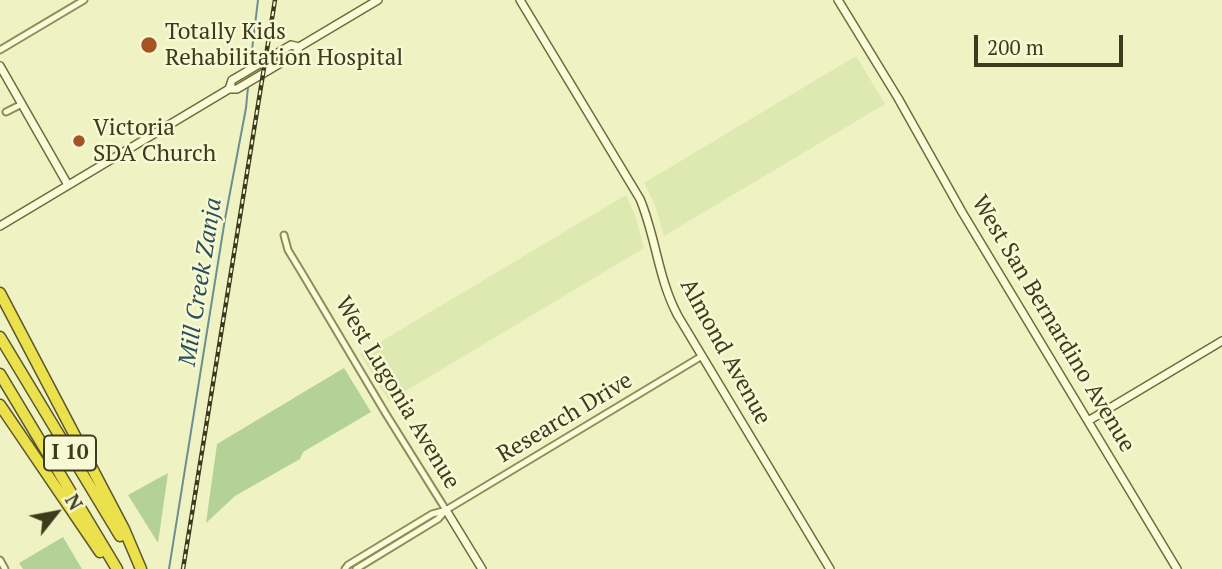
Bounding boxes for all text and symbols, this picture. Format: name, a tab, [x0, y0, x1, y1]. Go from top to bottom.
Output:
place label: Totally Kids Rehabilitation Hospital	[165, 18, 403, 72]
scale bar	[977, 21, 1126, 65]
text: 200 m	[987, 33, 1044, 61]
marker: Totally Kids Rehabilitation Hospital	[139, 35, 159, 55]
place label: Victoria SDA Church	[93, 114, 216, 168]
marker: Victoria SDA Church	[71, 133, 87, 149]
street label: West San Bernardino Avenue	[965, 191, 1141, 457]
water label: Mill Creek Zanja	[173, 196, 229, 368]
street label: Almond Avenue	[674, 274, 776, 430]
street label: West Lugonia Avenue	[329, 292, 465, 494]
street label: Research Drive	[493, 367, 637, 469]
road number: I 10	[44, 435, 96, 470]
north arrow	[21, 478, 91, 548]
text: N	[60, 489, 89, 515]

